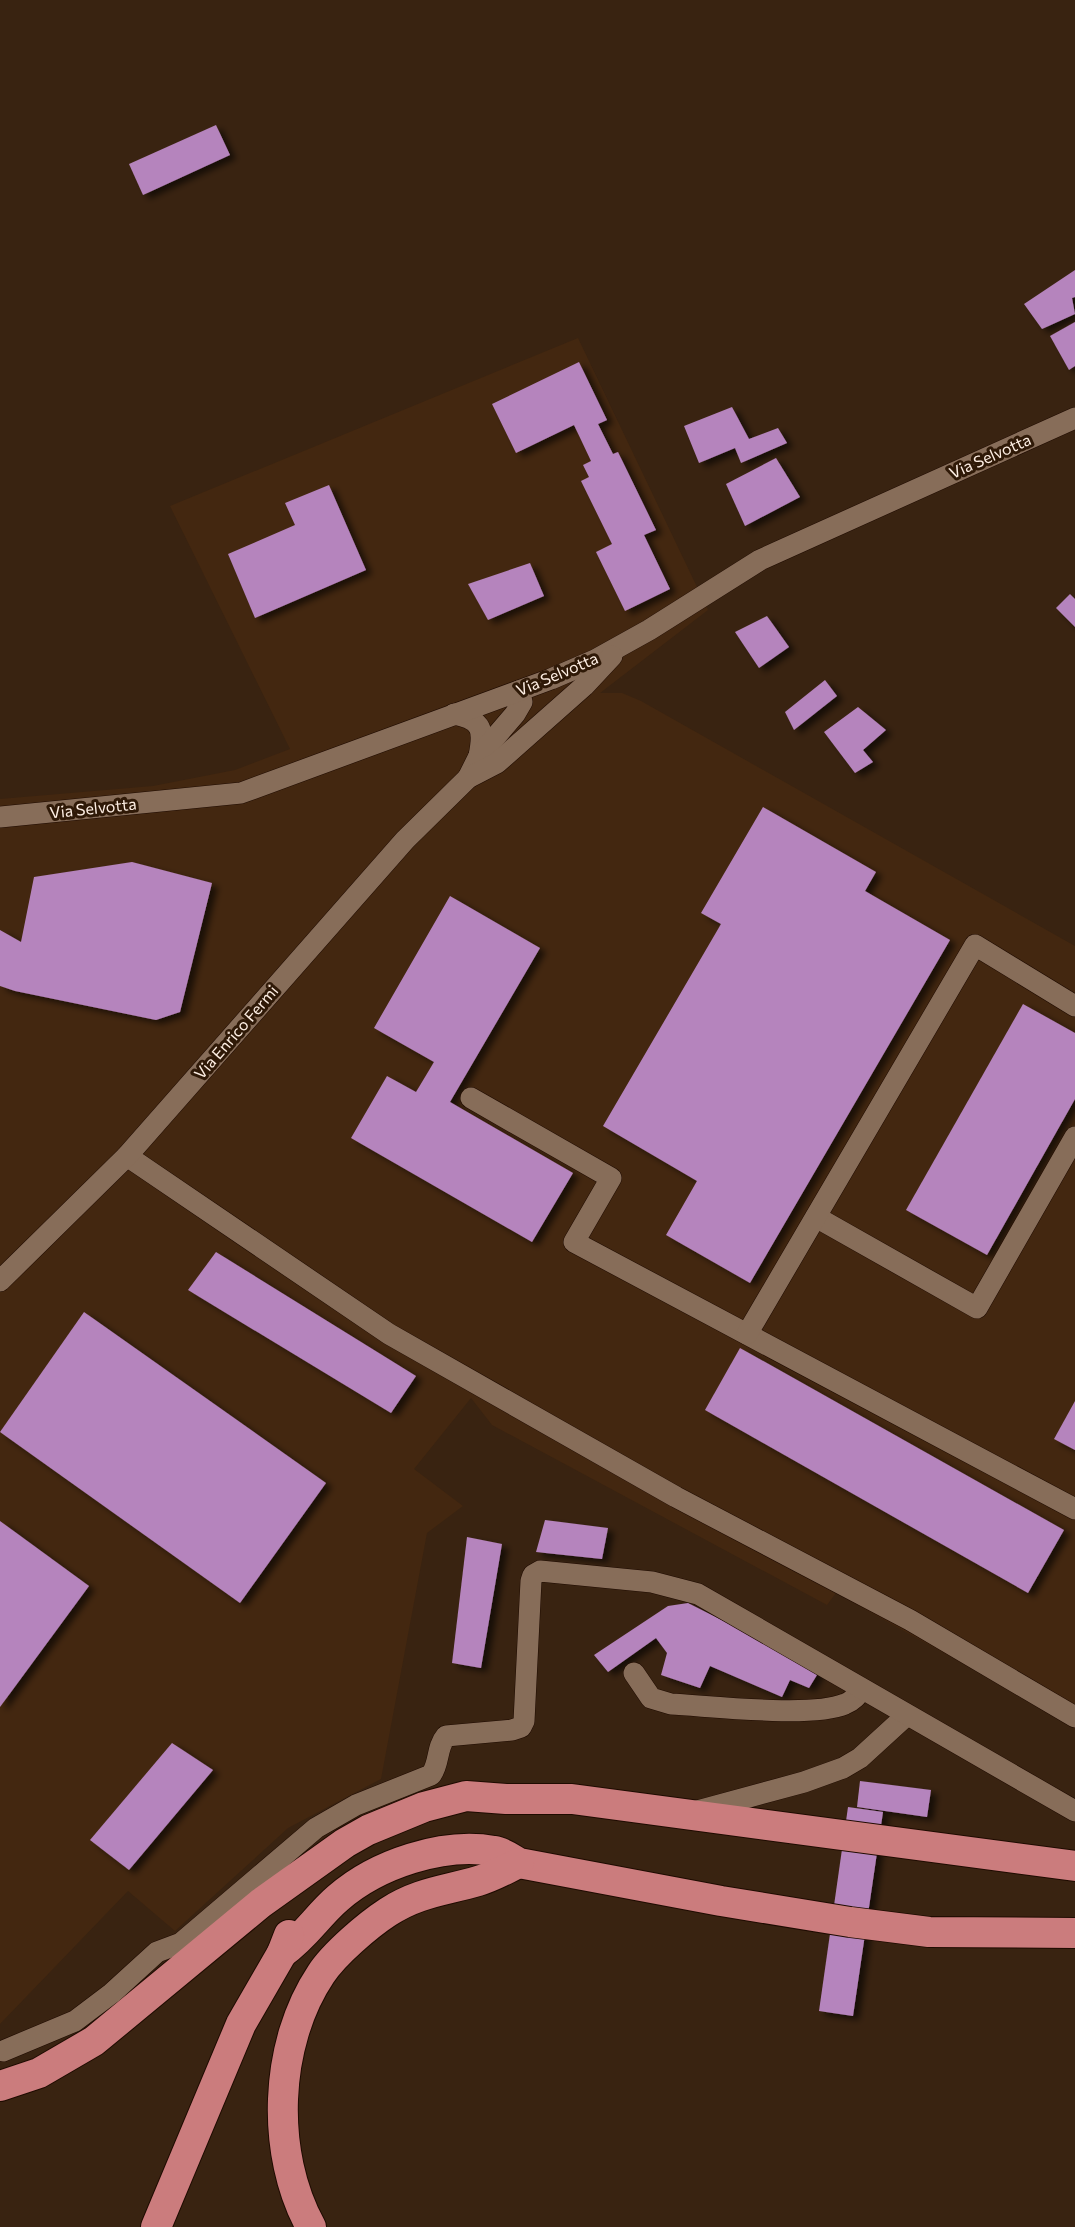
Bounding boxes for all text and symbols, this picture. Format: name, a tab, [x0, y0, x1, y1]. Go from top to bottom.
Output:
street label: Via Selvotta	[946, 429, 1034, 482]
street label: Via Selvotta	[513, 648, 601, 699]
street label: Via Selvotta	[49, 793, 137, 822]
street label: Via Enrico Fermi	[190, 981, 281, 1082]

